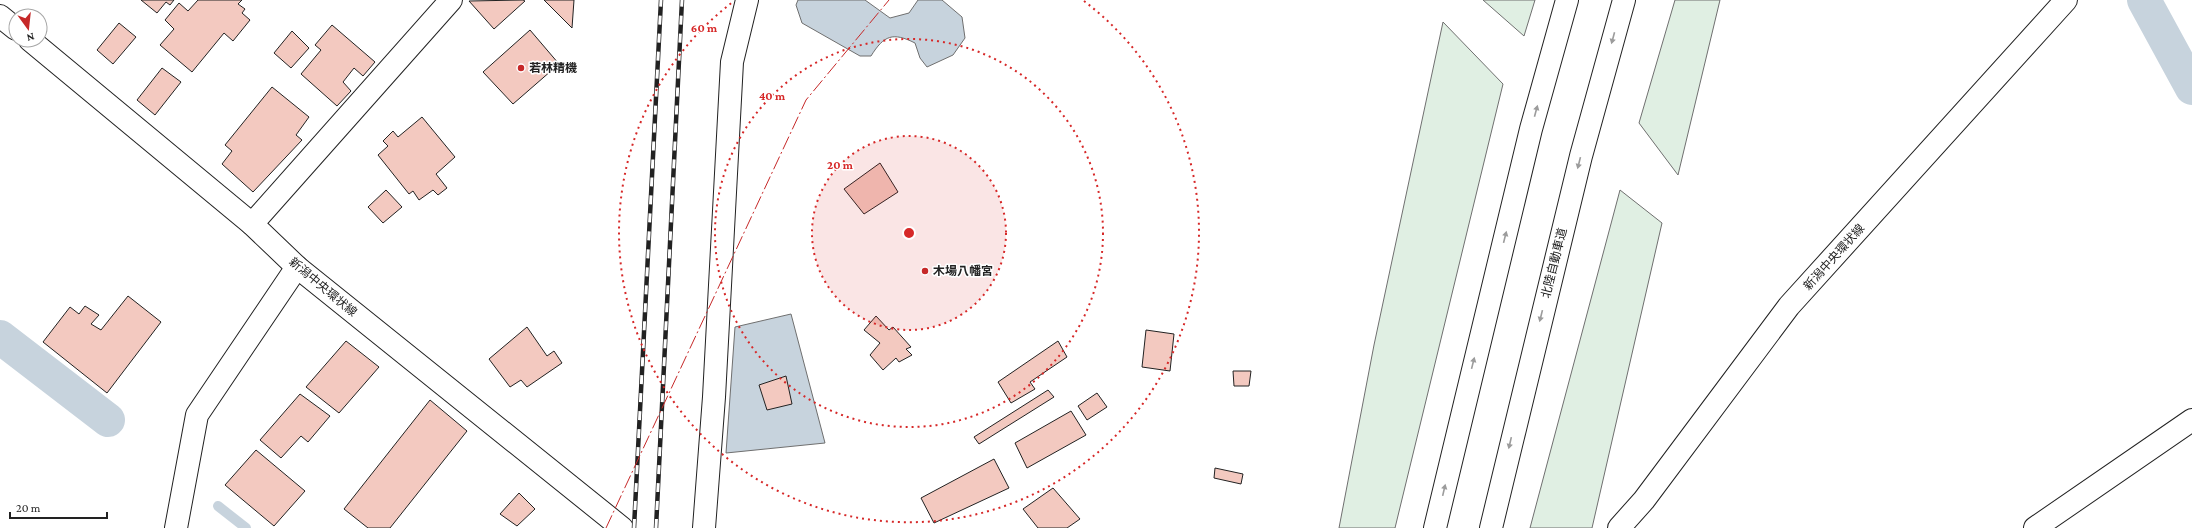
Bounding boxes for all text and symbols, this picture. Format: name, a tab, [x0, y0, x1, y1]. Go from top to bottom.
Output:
north arrow	[8, 8, 48, 48]
text: 60 m	[691, 21, 718, 35]
text: N	[25, 31, 36, 45]
one-way arrow	[1610, 32, 1616, 44]
place label: 若林精機	[529, 61, 577, 75]
marker: 若林精機	[516, 63, 526, 73]
text: 40 m	[759, 89, 786, 103]
one-way arrow	[1533, 105, 1539, 117]
one-way arrow	[1576, 157, 1582, 169]
text: 20 m	[827, 158, 854, 172]
street label: 新潟中央環状線	[1801, 221, 1867, 293]
centre of rings	[902, 226, 916, 240]
street label: 北陸自動車道	[1538, 226, 1570, 300]
one-way arrow	[1502, 231, 1508, 243]
street label: 新潟中央環状線	[286, 255, 360, 319]
place label: 木場八幡宮	[933, 264, 993, 278]
marker: 木場八幡宮	[920, 266, 930, 276]
one-way arrow	[1538, 311, 1544, 323]
one-way arrow	[1471, 357, 1477, 370]
one-way arrow	[1507, 437, 1513, 449]
one-way arrow	[1441, 484, 1447, 496]
scale bar	[10, 494, 107, 520]
text: 20 m	[16, 501, 41, 515]

